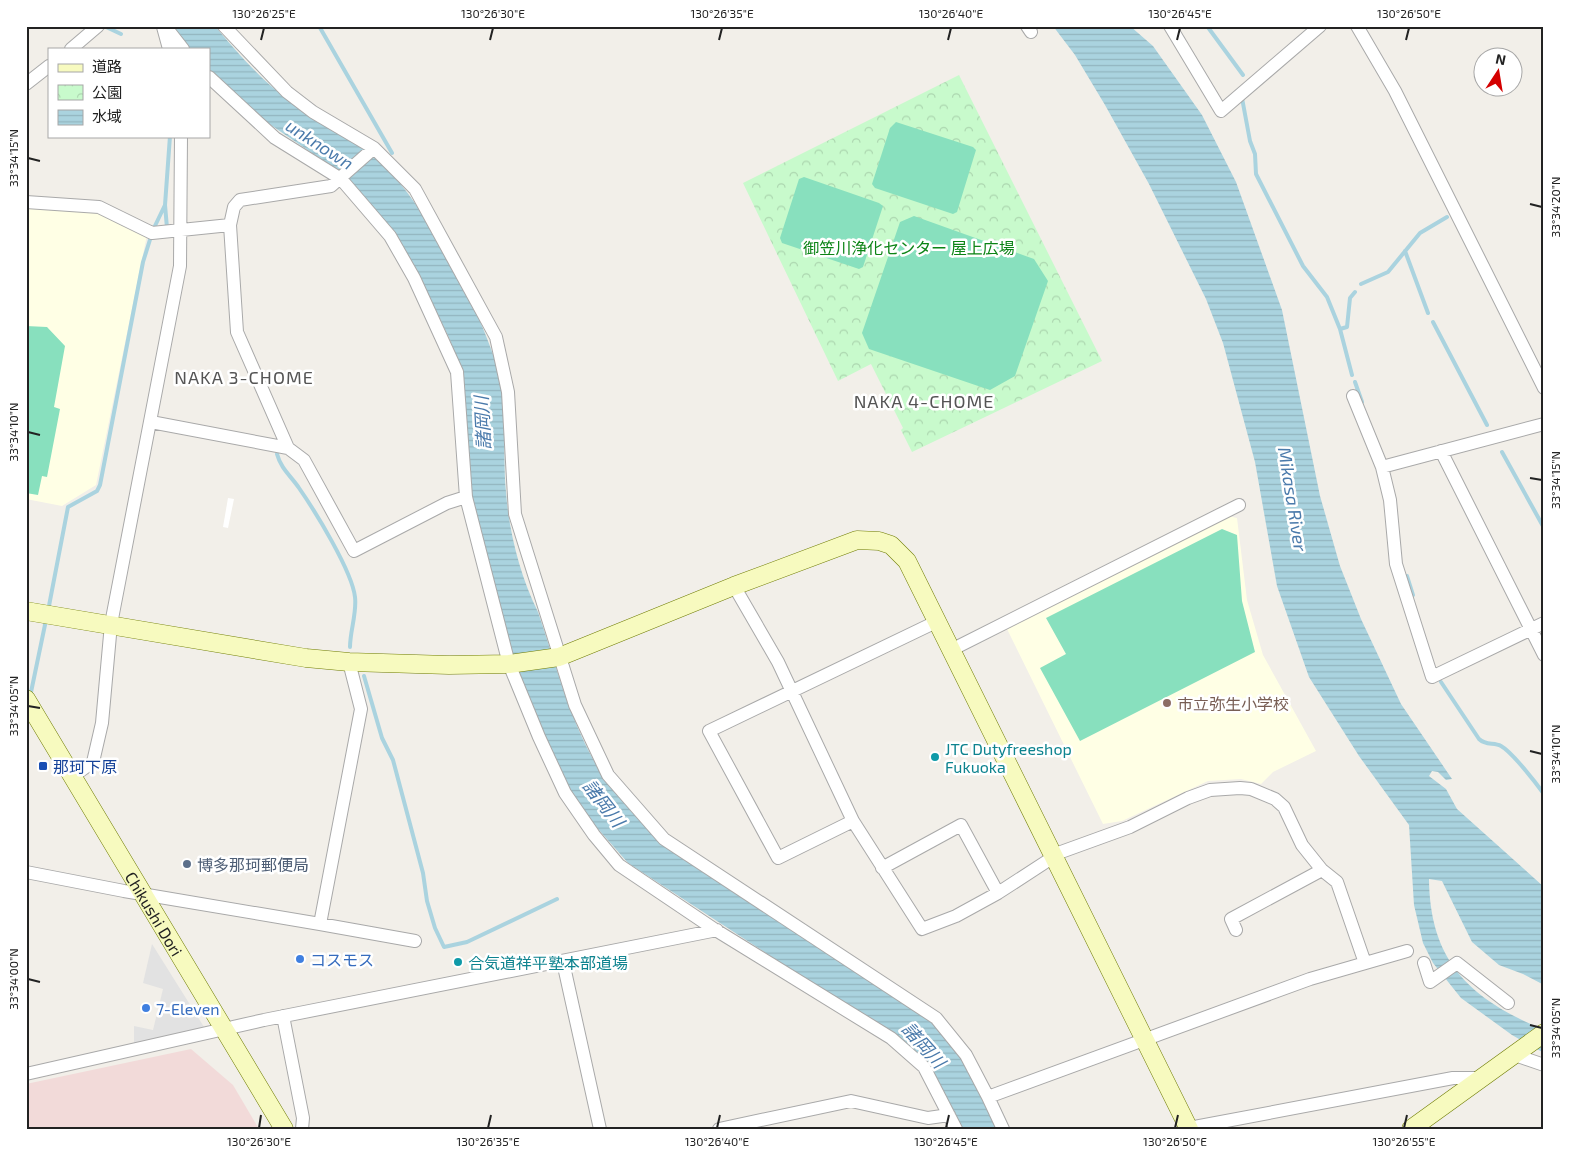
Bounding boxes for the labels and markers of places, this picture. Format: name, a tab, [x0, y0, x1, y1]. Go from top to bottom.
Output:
place label: 市立弥生小学校	[1177, 694, 1289, 713]
marker: 市立弥生小学校	[1161, 697, 1173, 709]
place label: JTC Dutyfreeshop Fukuoka	[945, 739, 1072, 776]
marker: JTC Dutyfreeshop Fukuoka	[929, 751, 941, 763]
place label: 那珂下原	[53, 757, 117, 776]
marker: 那珂下原	[37, 760, 49, 772]
place label: 博多那珂郵便局	[197, 855, 309, 874]
marker: 博多那珂郵便局	[181, 858, 193, 870]
place label: コスモス	[310, 950, 374, 969]
marker: コスモス	[294, 953, 306, 965]
place label: 合気道祥平塾本部道場	[468, 953, 628, 972]
marker: 合気道祥平塾本部道場	[452, 956, 464, 968]
place label: 7-Eleven	[156, 999, 220, 1018]
marker: 7-Eleven	[140, 1002, 152, 1014]

